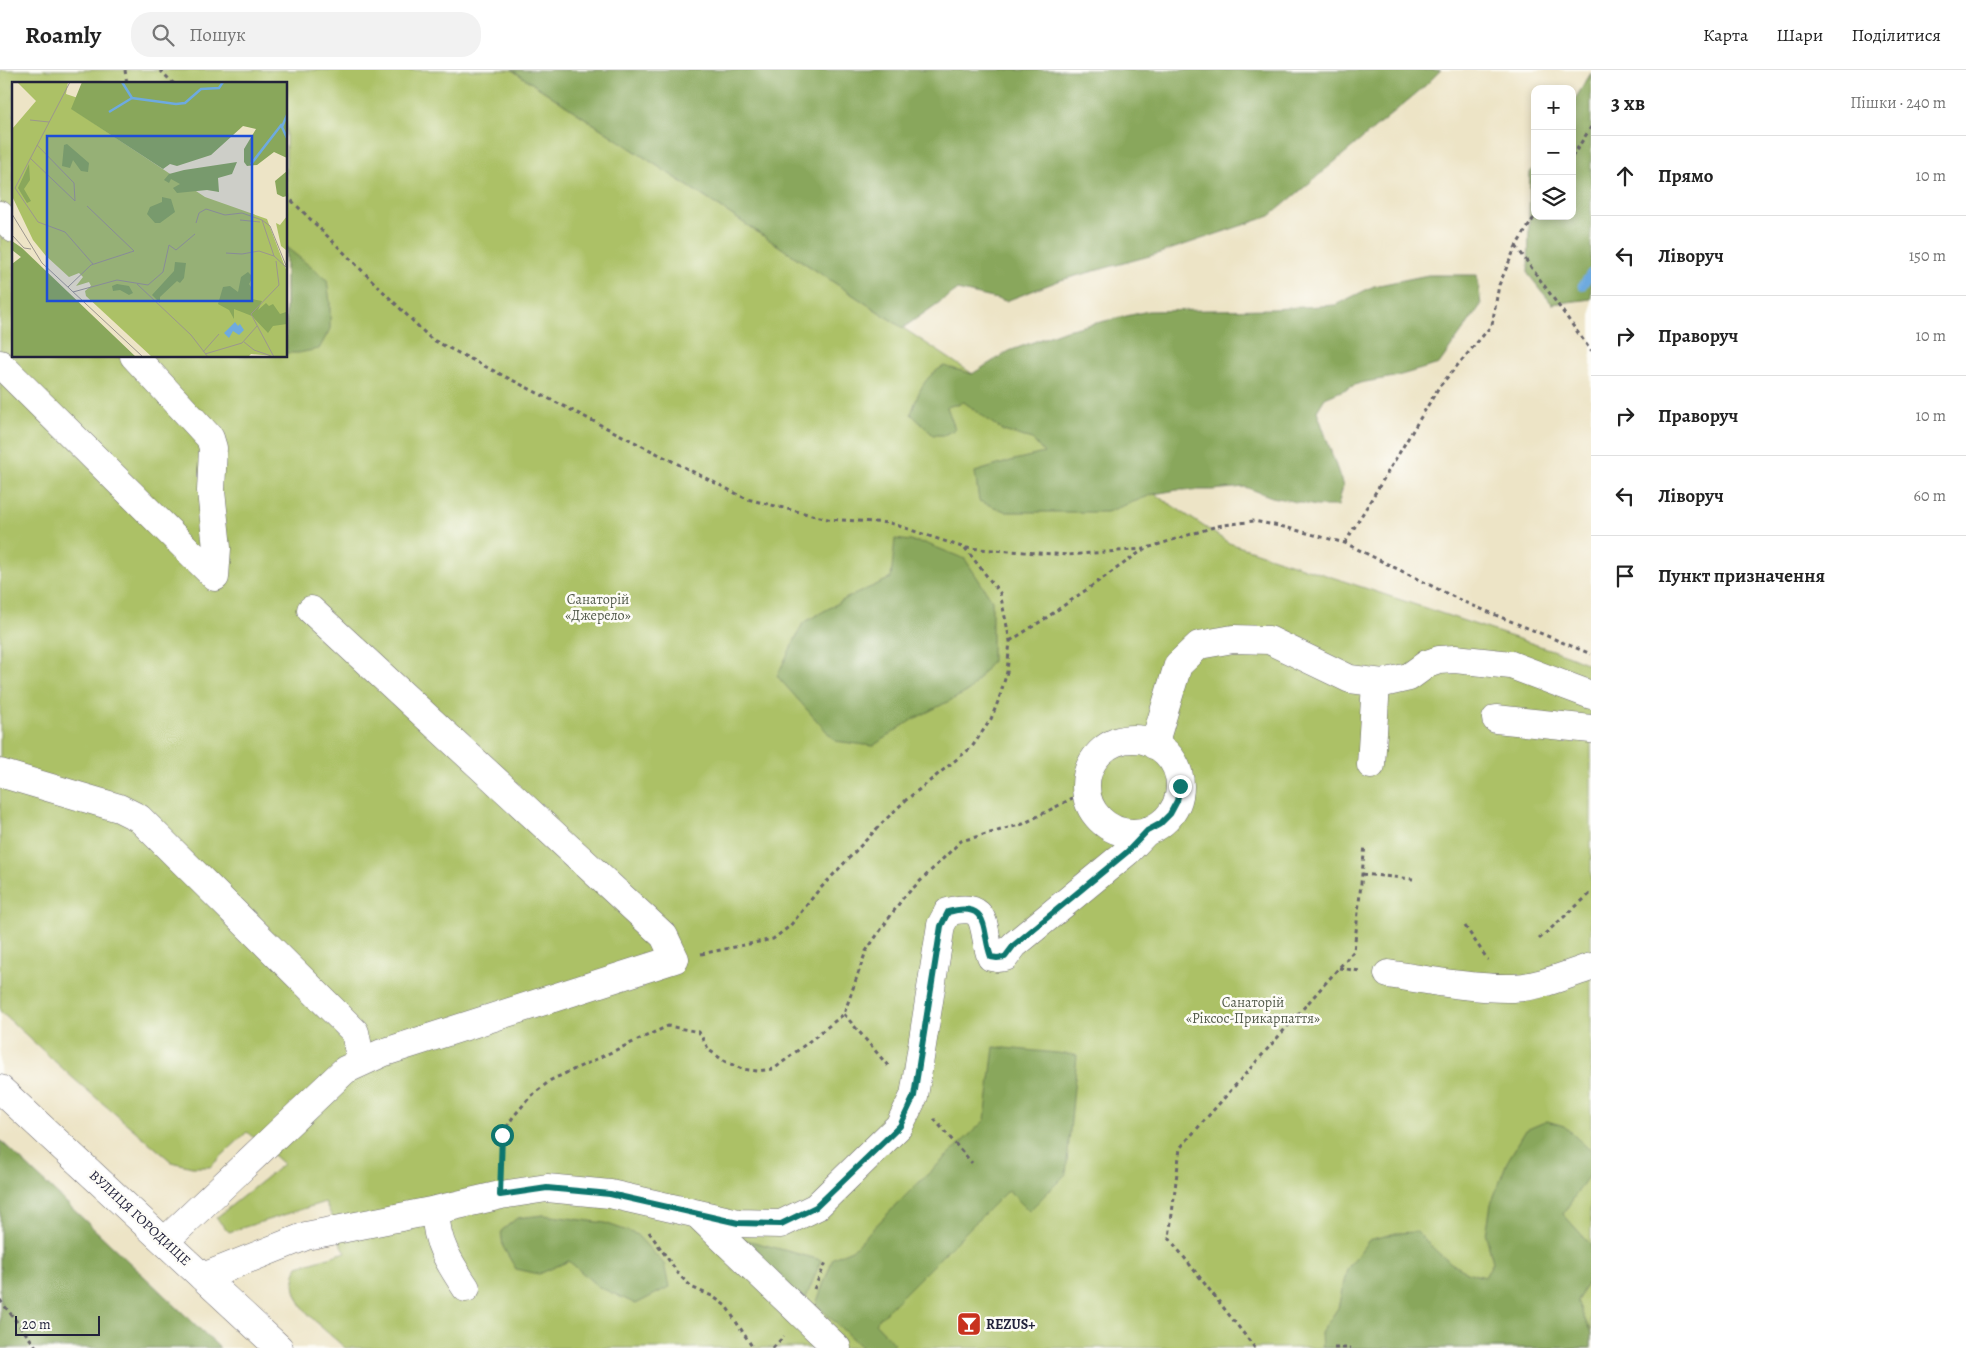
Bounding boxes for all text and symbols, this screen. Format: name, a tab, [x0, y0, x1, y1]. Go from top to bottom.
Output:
search box	[131, 12, 481, 57]
text: Roamly	[25, 19, 101, 51]
icon: search	[149, 21, 177, 49]
text: Пошук	[189, 22, 246, 48]
text: Карта	[1703, 23, 1748, 47]
text: Шари	[1776, 23, 1823, 47]
text: Поділитися	[1851, 23, 1941, 47]
inset map	[12, 82, 288, 358]
map controls	[1531, 85, 1576, 220]
button: +	[1531, 85, 1576, 130]
text: 3 хв	[1611, 89, 1645, 117]
text: Пішки · 240 m	[1850, 92, 1946, 114]
button: −	[1531, 130, 1576, 175]
icon: ahead	[1611, 162, 1639, 190]
text: Прямо	[1658, 163, 1713, 189]
text: 10 m	[1916, 165, 1946, 187]
button: layers	[1531, 175, 1576, 220]
icon: left	[1611, 242, 1639, 270]
text: Ліворуч	[1658, 243, 1724, 269]
text: 150 m	[1909, 245, 1946, 267]
icon: right	[1611, 322, 1639, 350]
text: Праворуч	[1658, 323, 1738, 349]
text: 10 m	[1916, 325, 1946, 347]
icon: right	[1611, 402, 1639, 430]
text: Праворуч	[1658, 403, 1738, 429]
text: 10 m	[1916, 405, 1946, 427]
icon: left	[1611, 482, 1639, 510]
text: Ліворуч	[1658, 483, 1724, 509]
text: 60 m	[1914, 485, 1946, 507]
icon: arrive	[1611, 562, 1639, 590]
text: Пункт призначення	[1658, 563, 1825, 589]
park label: Санаторій «Джерело»	[565, 590, 631, 625]
route end	[1169, 775, 1192, 798]
park label: Санаторій «Ріксос-Прикарпаття»	[1186, 993, 1320, 1028]
route start	[491, 1124, 514, 1147]
street label: ВУЛИЦЯ ГОРОДИЩЕ	[85, 1166, 195, 1270]
bar icon: REZUS+	[956, 1311, 982, 1337]
scale bar	[15, 1313, 100, 1336]
text: 20 m	[22, 1315, 51, 1334]
place label: REZUS+	[986, 1315, 1035, 1334]

